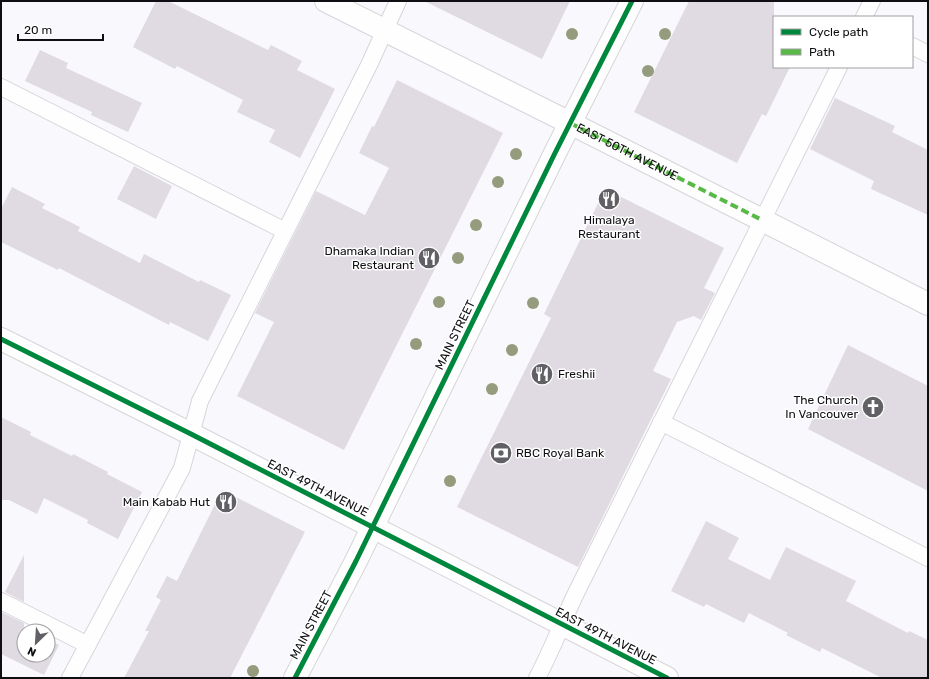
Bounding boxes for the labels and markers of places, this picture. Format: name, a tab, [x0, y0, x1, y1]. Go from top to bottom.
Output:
restaurant icon: Himalaya Restaurant	[596, 186, 622, 212]
place label: Himalaya Restaurant	[578, 213, 640, 241]
place label: Dhamaka Indian Restaurant	[324, 244, 414, 272]
restaurant icon: Dhamaka Indian Restaurant	[416, 245, 442, 271]
restaurant icon: Freshii	[529, 361, 555, 387]
place label: Freshii	[558, 367, 595, 381]
place label: The Church In Vancouver	[785, 393, 858, 421]
church icon: The Church In Vancouver	[860, 394, 886, 420]
bank icon: RBC Royal Bank	[488, 440, 514, 466]
place label: RBC Royal Bank	[516, 446, 605, 460]
restaurant icon: Main Kabab Hut	[213, 489, 239, 515]
place label: Main Kabab Hut	[123, 495, 210, 509]

